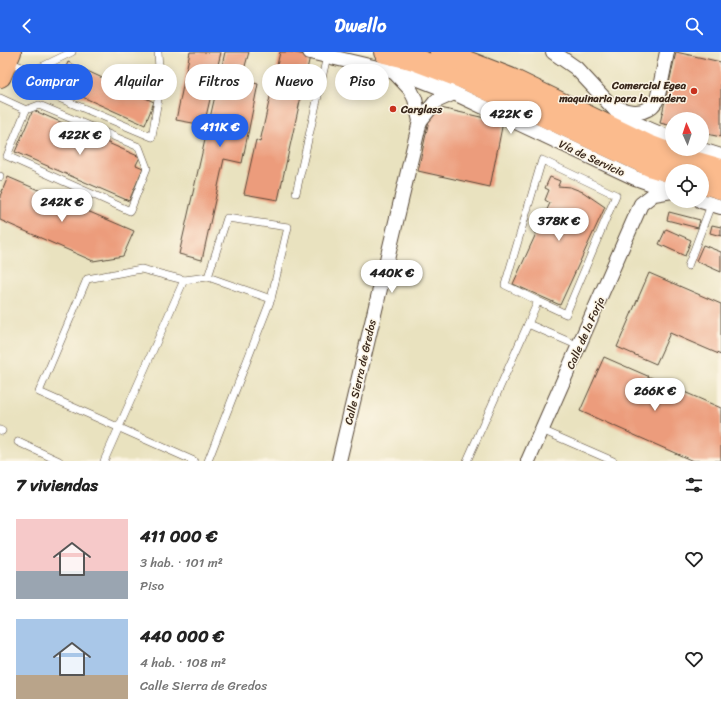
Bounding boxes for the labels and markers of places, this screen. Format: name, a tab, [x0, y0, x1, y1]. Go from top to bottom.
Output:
place label: Comercial Egea maquinaria para la madera	[558, 76, 686, 108]
marker: Comercial Egea maquinaria para la madera	[689, 86, 699, 96]
place label: Carglass	[400, 100, 443, 119]
pin: 422K €	[478, 101, 544, 135]
marker: Carglass	[388, 104, 398, 114]
pin: 411K €	[187, 114, 253, 148]
pin: 422K €	[47, 122, 113, 156]
pin: 242K €	[29, 189, 95, 223]
pin: 378K €	[526, 208, 592, 242]
pin: 440K €	[359, 260, 425, 294]
pin: 266K €	[622, 378, 688, 412]

